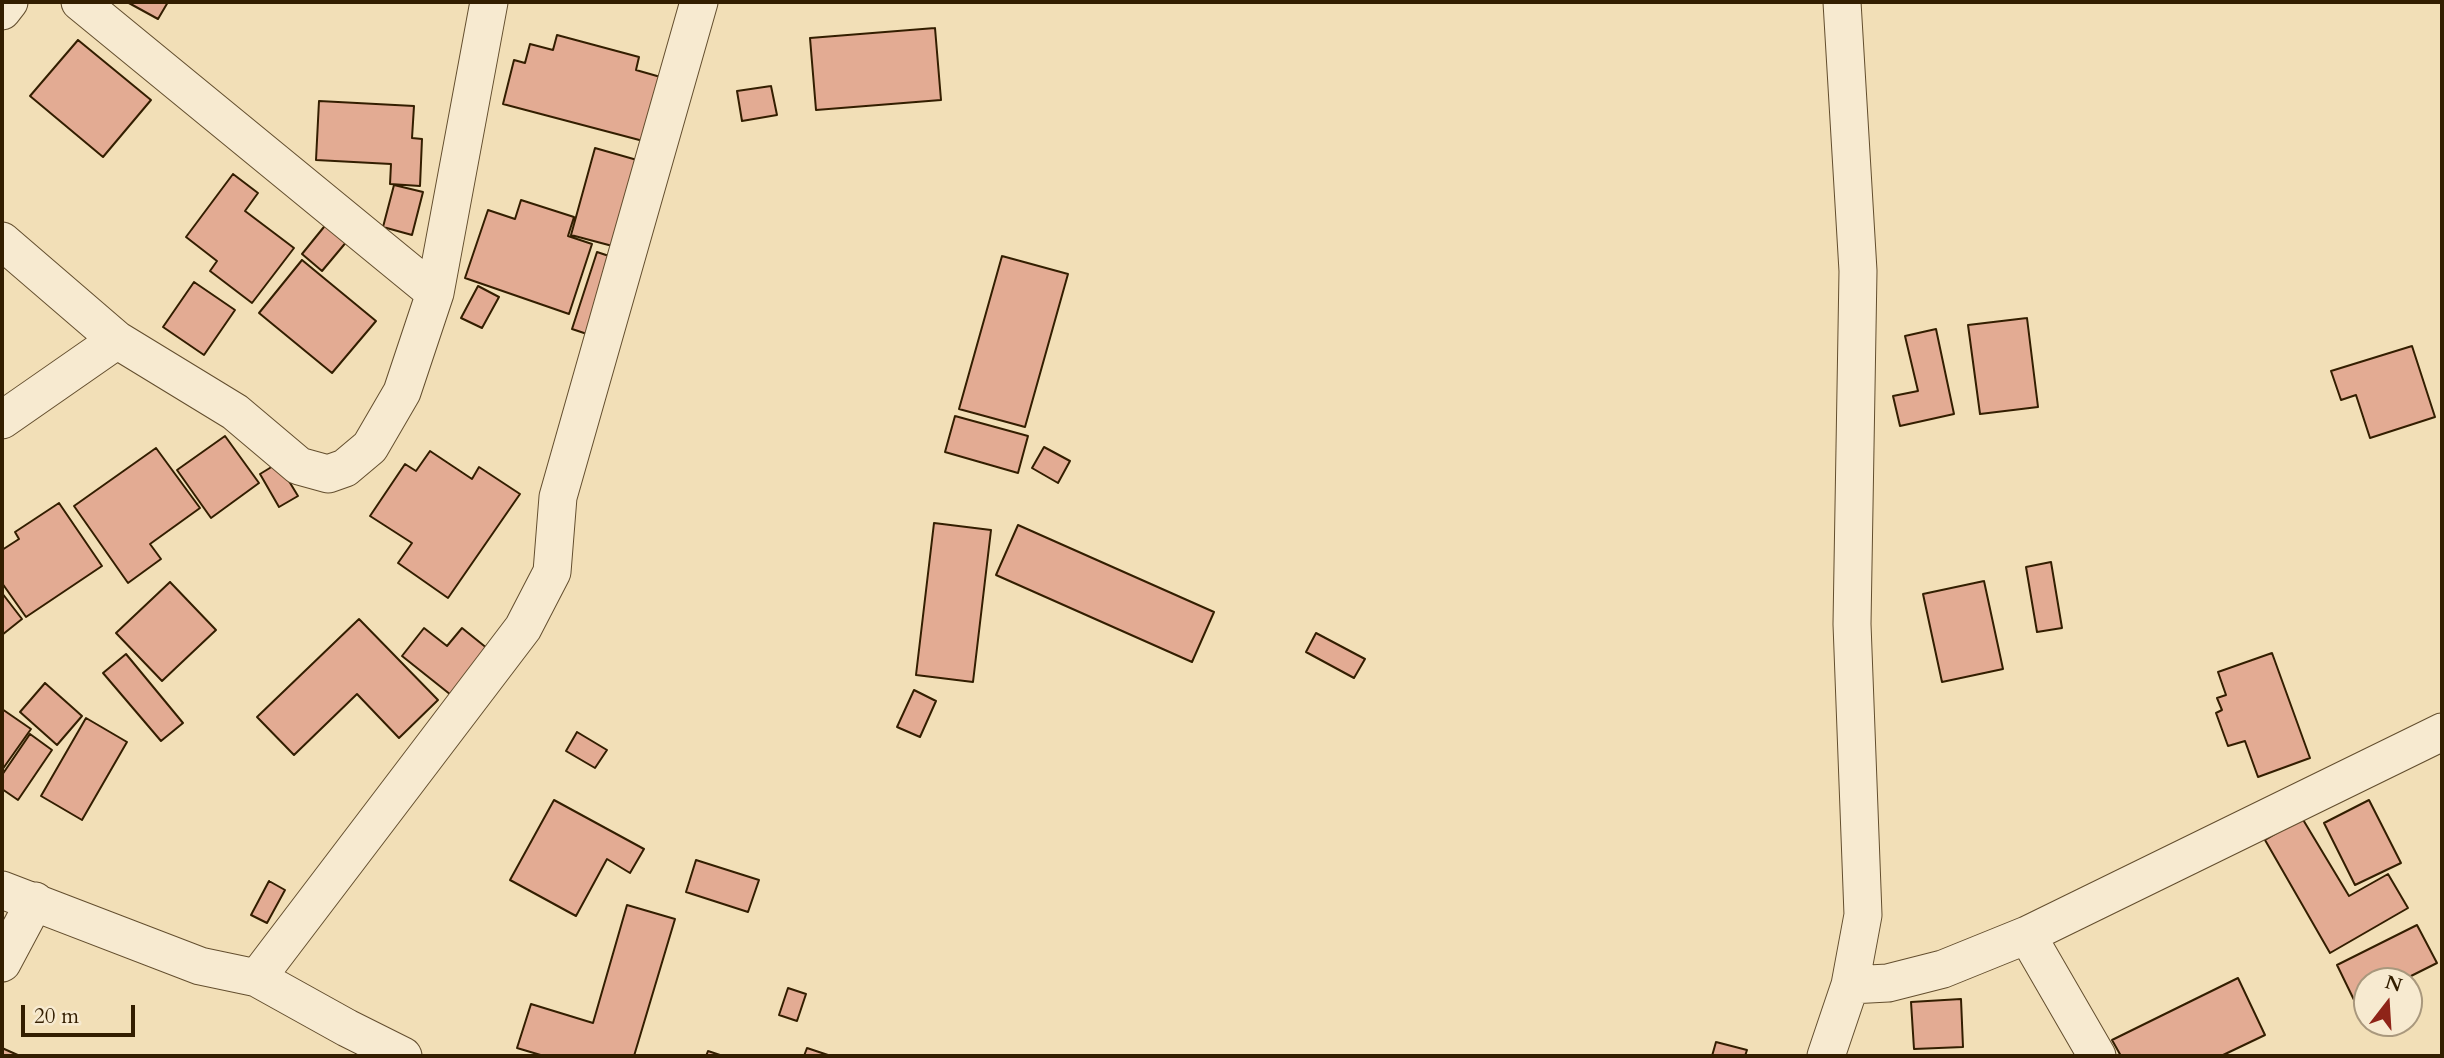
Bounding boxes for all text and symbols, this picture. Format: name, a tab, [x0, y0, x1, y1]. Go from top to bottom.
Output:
north arrow	[2353, 967, 2423, 1037]
text: N	[2382, 969, 2405, 999]
scale bar	[24, 992, 138, 1036]
text: 20 m	[34, 1002, 79, 1031]

